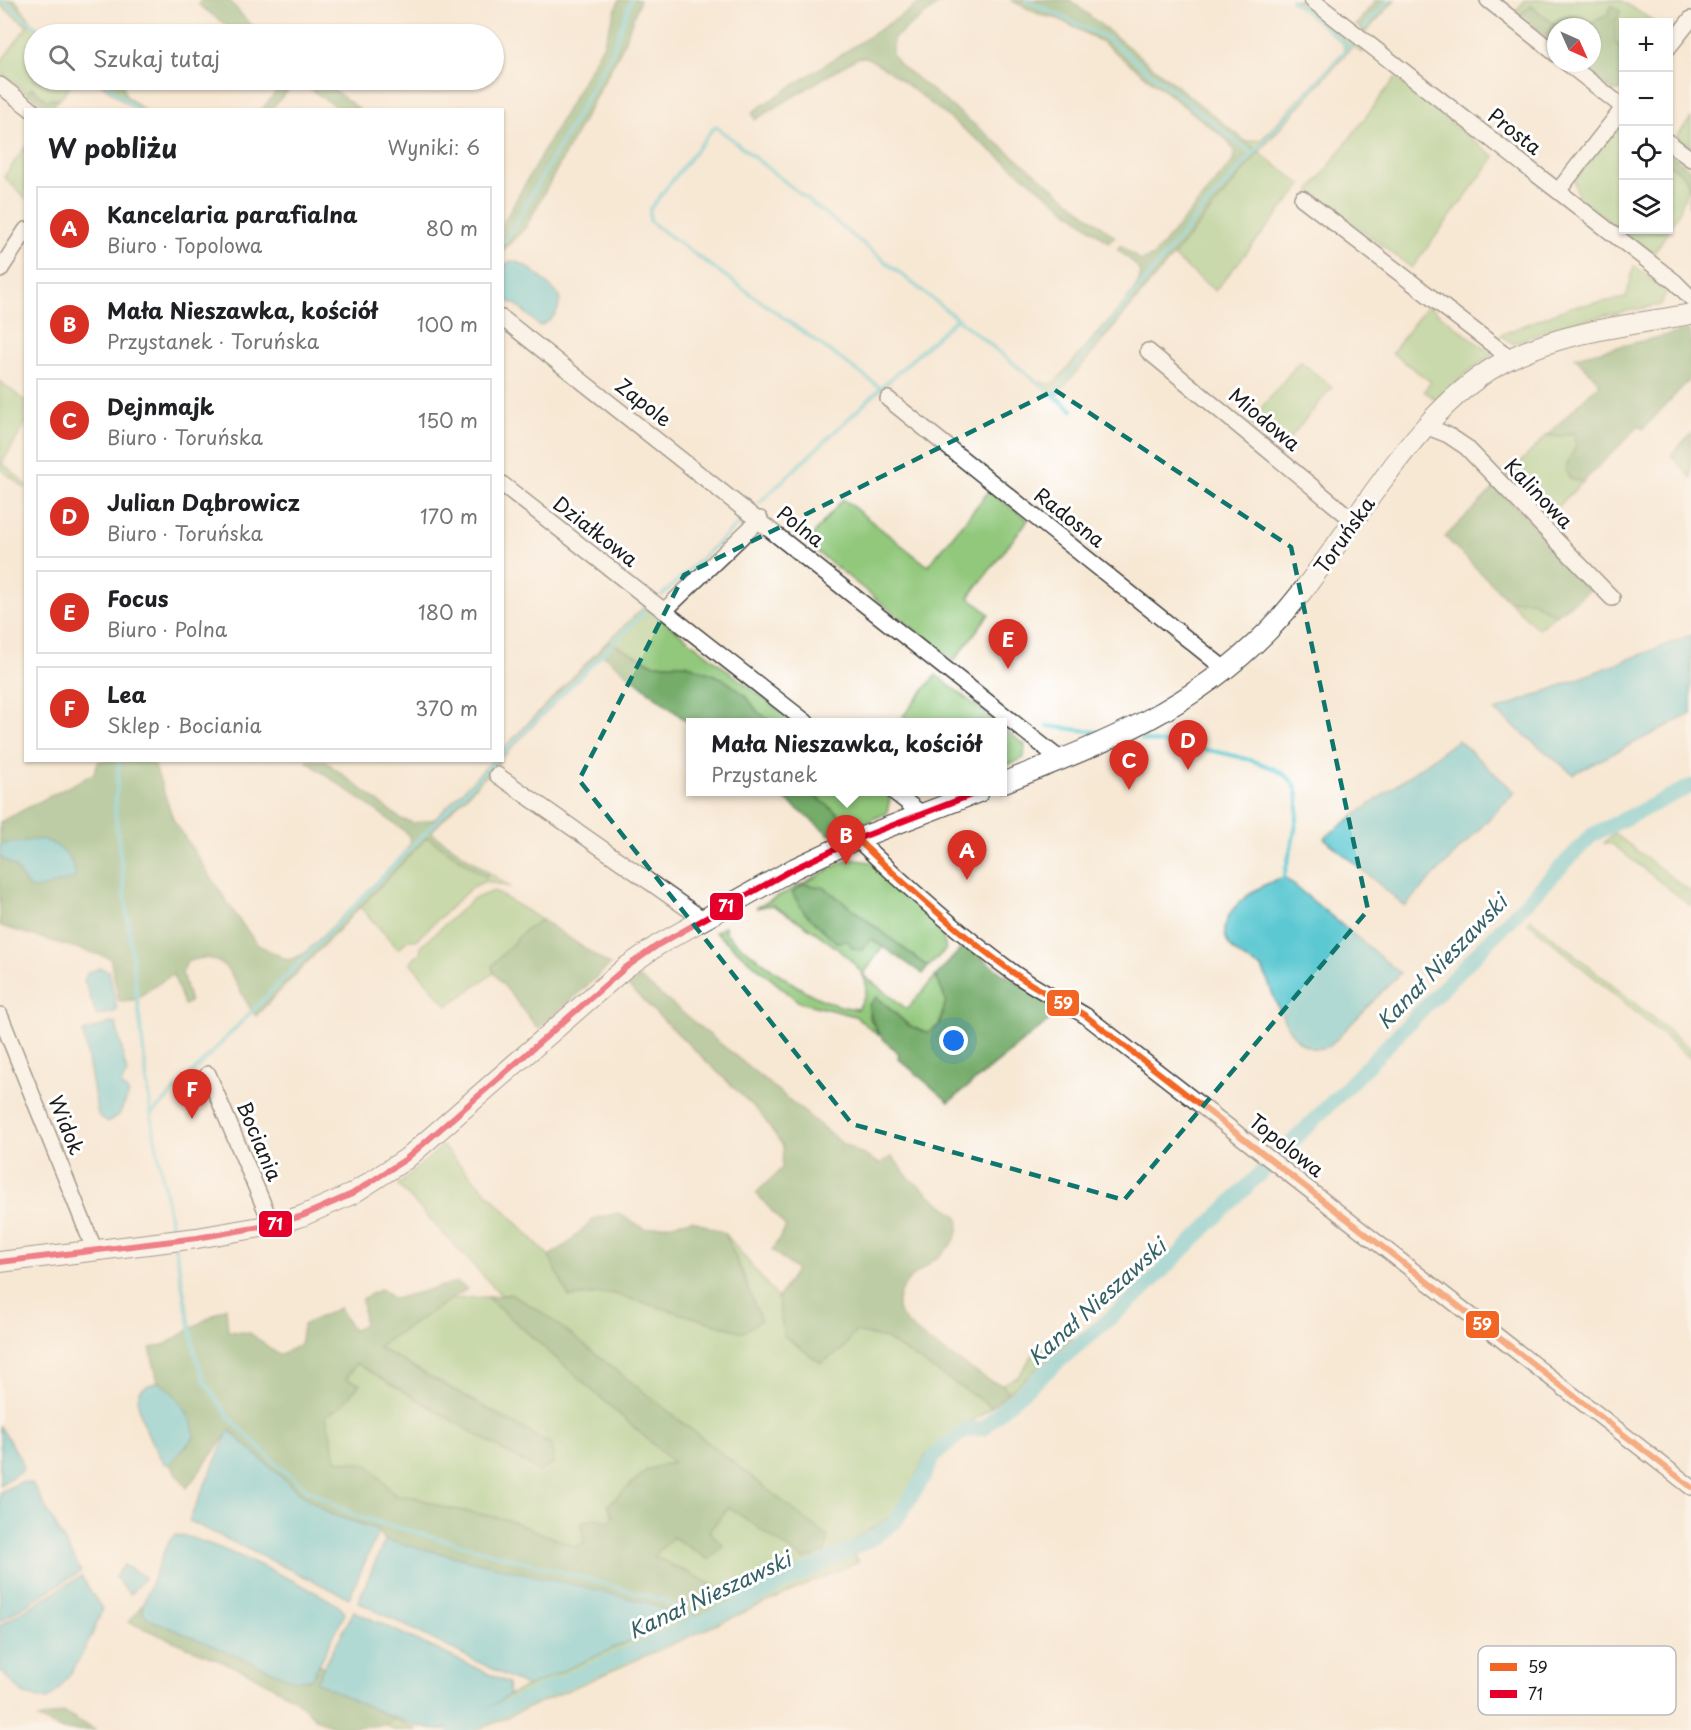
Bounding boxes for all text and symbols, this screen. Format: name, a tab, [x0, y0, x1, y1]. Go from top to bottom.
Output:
north arrow	[1547, 18, 1601, 72]
map controls	[1619, 18, 1673, 234]
button: +	[1619, 18, 1673, 72]
search box	[24, 24, 504, 90]
icon: search	[45, 41, 78, 74]
text: Szukaj tutaj	[93, 41, 220, 74]
button: −	[1619, 72, 1673, 126]
street label: Prosta	[1482, 100, 1549, 162]
button: locate	[1619, 126, 1673, 180]
text: W pobliżu	[48, 128, 177, 167]
text: Wyniki: 6	[388, 132, 480, 162]
button: layers	[1619, 180, 1673, 234]
text: Kancelaria parafialna	[107, 197, 358, 230]
text: A	[62, 213, 77, 243]
text: 80 m	[426, 213, 478, 243]
text: Biuro · Topolowa	[107, 230, 262, 260]
text: Mała Nieszawka, kościół	[107, 293, 378, 326]
text: B	[63, 309, 76, 339]
text: 100 m	[417, 309, 478, 339]
text: Przystanek · Toruńska	[107, 326, 319, 356]
street label: Zapole	[609, 370, 679, 434]
street label: Miodowa	[1223, 380, 1308, 458]
text: Dejnmajk	[107, 389, 214, 422]
text: C	[62, 405, 77, 435]
text: 150 m	[418, 405, 478, 435]
text: Biuro · Toruńska	[107, 422, 263, 452]
street label: Kalinowa	[1498, 451, 1581, 535]
street label: Radosna	[1028, 480, 1112, 555]
text: Julian Dąbrowicz	[107, 485, 300, 518]
street label: Działkowa	[547, 488, 645, 574]
street label: Toruńska	[1306, 490, 1382, 580]
street label: Polna	[771, 498, 831, 554]
text: D	[62, 501, 77, 531]
text: 170 m	[420, 501, 478, 531]
text: Biuro · Toruńska	[107, 518, 263, 548]
text: Focus	[107, 581, 169, 614]
text: E	[63, 597, 76, 627]
text: 180 m	[418, 597, 478, 627]
text: Biuro · Polna	[107, 614, 227, 644]
pin: E	[988, 620, 1028, 669]
text: Lea	[107, 677, 146, 710]
text: F	[64, 693, 75, 723]
text: 370 m	[415, 693, 478, 723]
text: Sklep · Bociania	[107, 710, 262, 740]
popup	[686, 718, 1007, 796]
pin: D	[1168, 720, 1208, 770]
text: Mała Nieszawka, kościół	[711, 726, 982, 759]
pin: C	[1110, 740, 1148, 790]
text: Przystanek	[711, 759, 817, 789]
pin: B	[826, 816, 866, 865]
pin: A	[948, 830, 986, 880]
water label: Kanał Nieszawski	[1368, 884, 1516, 1036]
line badge: 71	[709, 892, 744, 921]
text: 71	[718, 893, 734, 917]
line badge: 59	[1046, 989, 1080, 1017]
text: 59	[1053, 990, 1073, 1014]
your location	[939, 1026, 968, 1055]
pin: F	[172, 1070, 212, 1119]
street label: Widok	[42, 1091, 93, 1160]
street label: Bociania	[230, 1096, 291, 1186]
street label: Topolowa	[1243, 1106, 1331, 1184]
line badge: 71	[258, 1210, 293, 1238]
text: 71	[267, 1211, 283, 1235]
water label: Kanał Nieszawski	[1020, 1228, 1175, 1372]
line badge: 59	[1465, 1310, 1500, 1339]
text: 59	[1472, 1311, 1492, 1335]
water label: Kanał Nieszawski	[622, 1541, 798, 1646]
legend	[1478, 1646, 1676, 1715]
text: 59	[1528, 1654, 1548, 1678]
text: 71	[1528, 1681, 1543, 1705]

